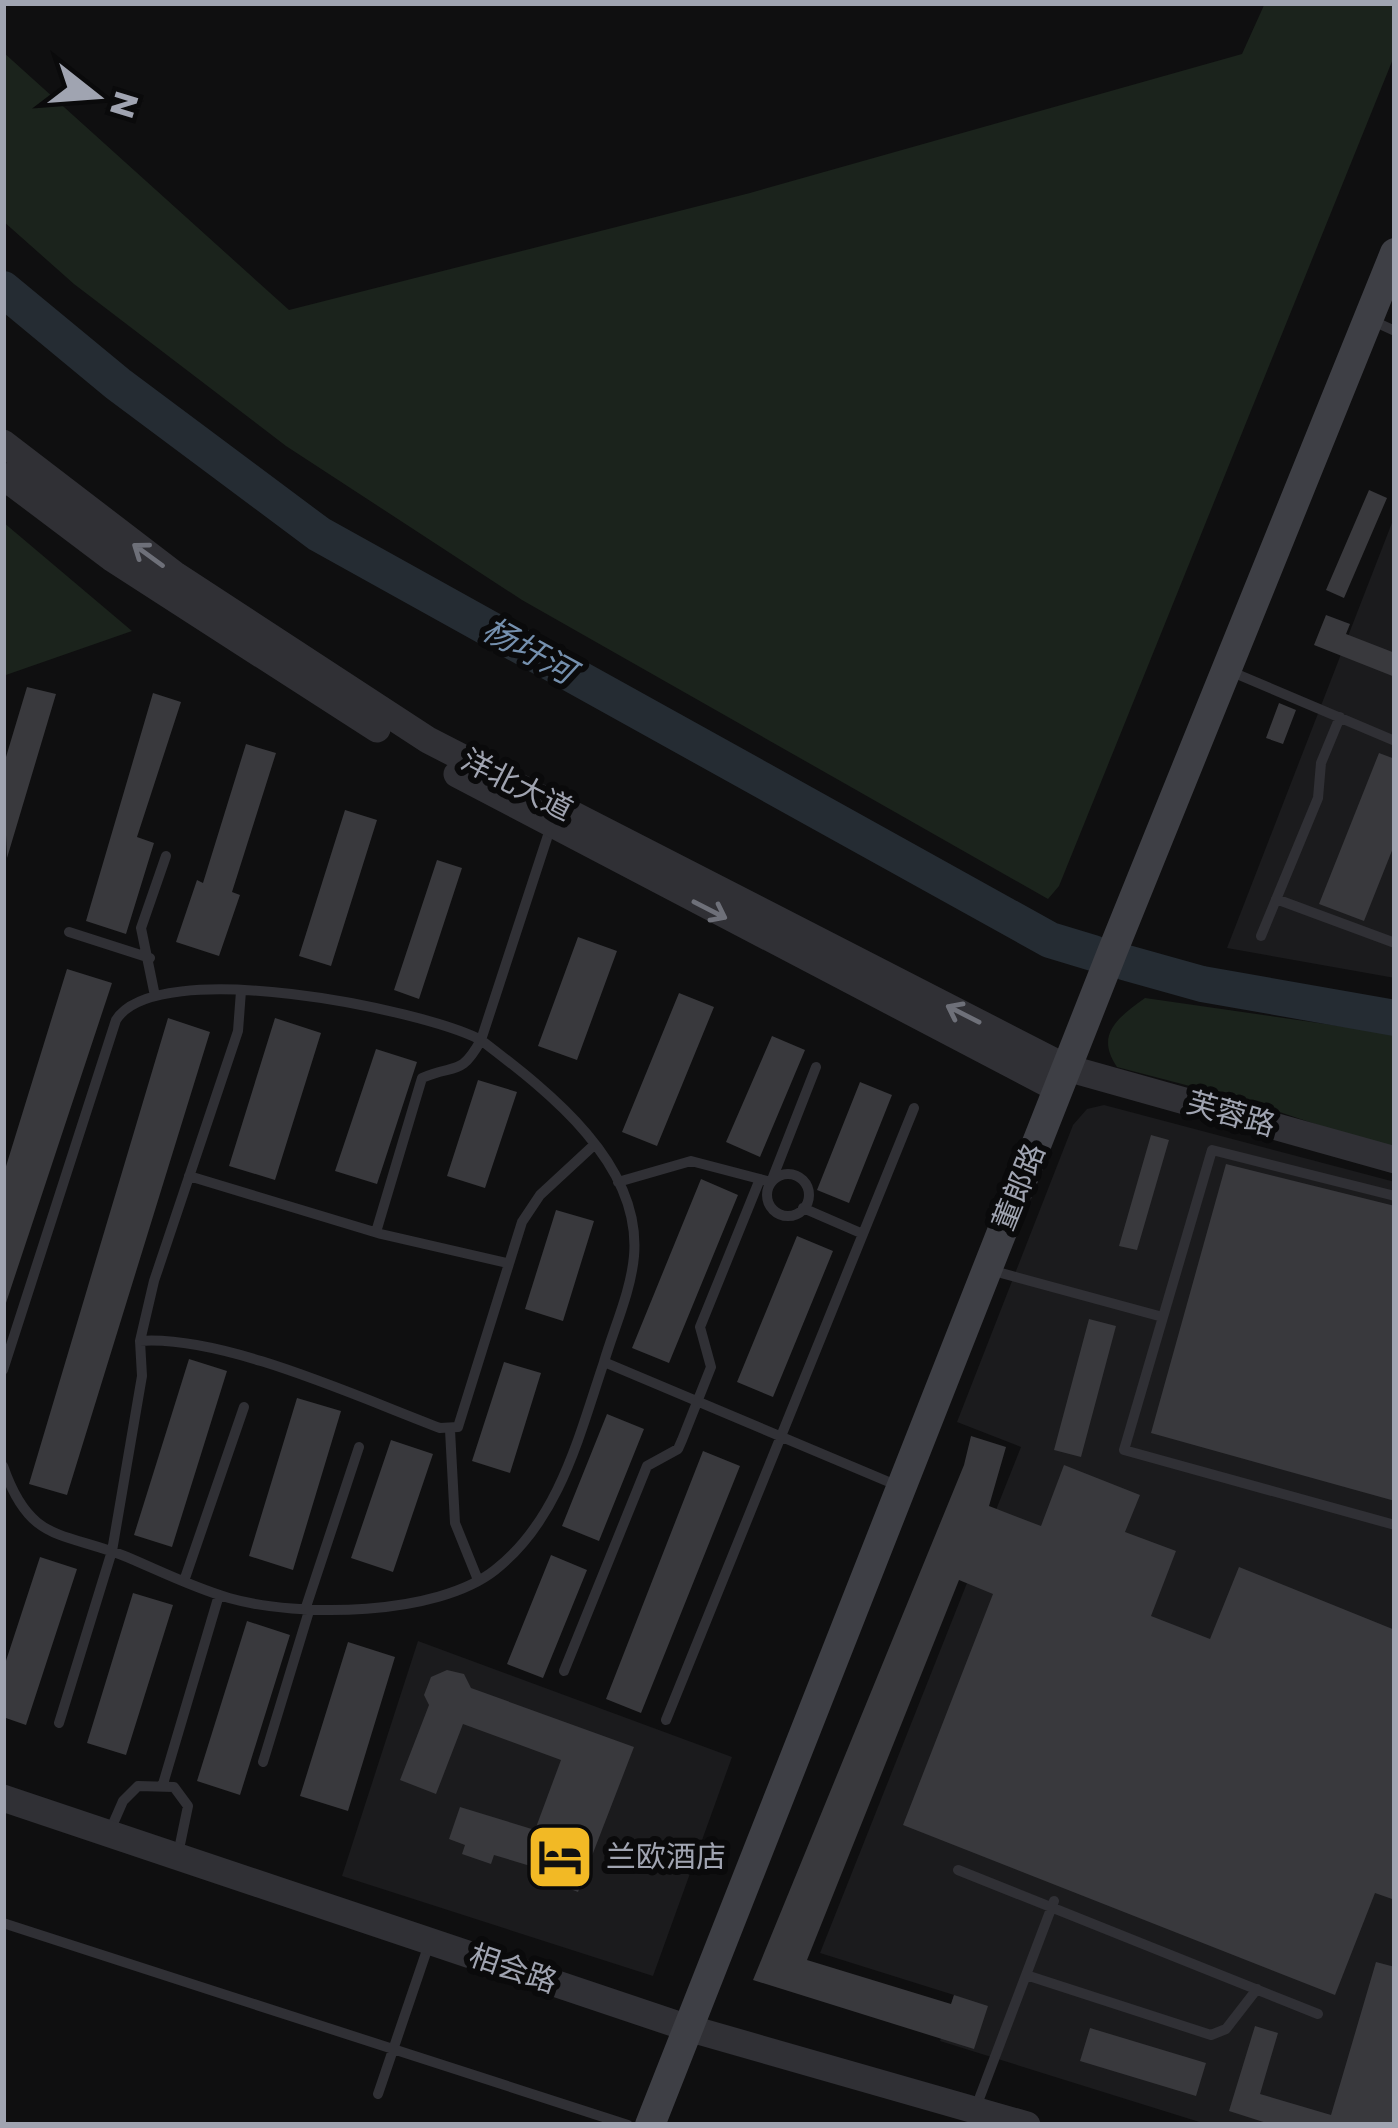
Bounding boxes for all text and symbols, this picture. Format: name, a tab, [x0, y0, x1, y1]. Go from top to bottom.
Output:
north arrow	[36, 36, 156, 156]
text: N	[98, 86, 150, 123]
one-way arrow	[132, 543, 165, 568]
water label: 杨圩河	[474, 606, 589, 698]
street label: 洋北大道	[454, 738, 580, 831]
one-way arrow	[692, 899, 727, 922]
one-way arrow	[946, 1002, 981, 1025]
street label: 芙蓉路	[1182, 1080, 1280, 1147]
street label: 董郎路	[982, 1137, 1055, 1237]
hotel icon: 兰欧酒店	[525, 1822, 595, 1892]
place label: 兰欧酒店	[606, 1835, 726, 1878]
street label: 相会路	[464, 1934, 563, 2004]

